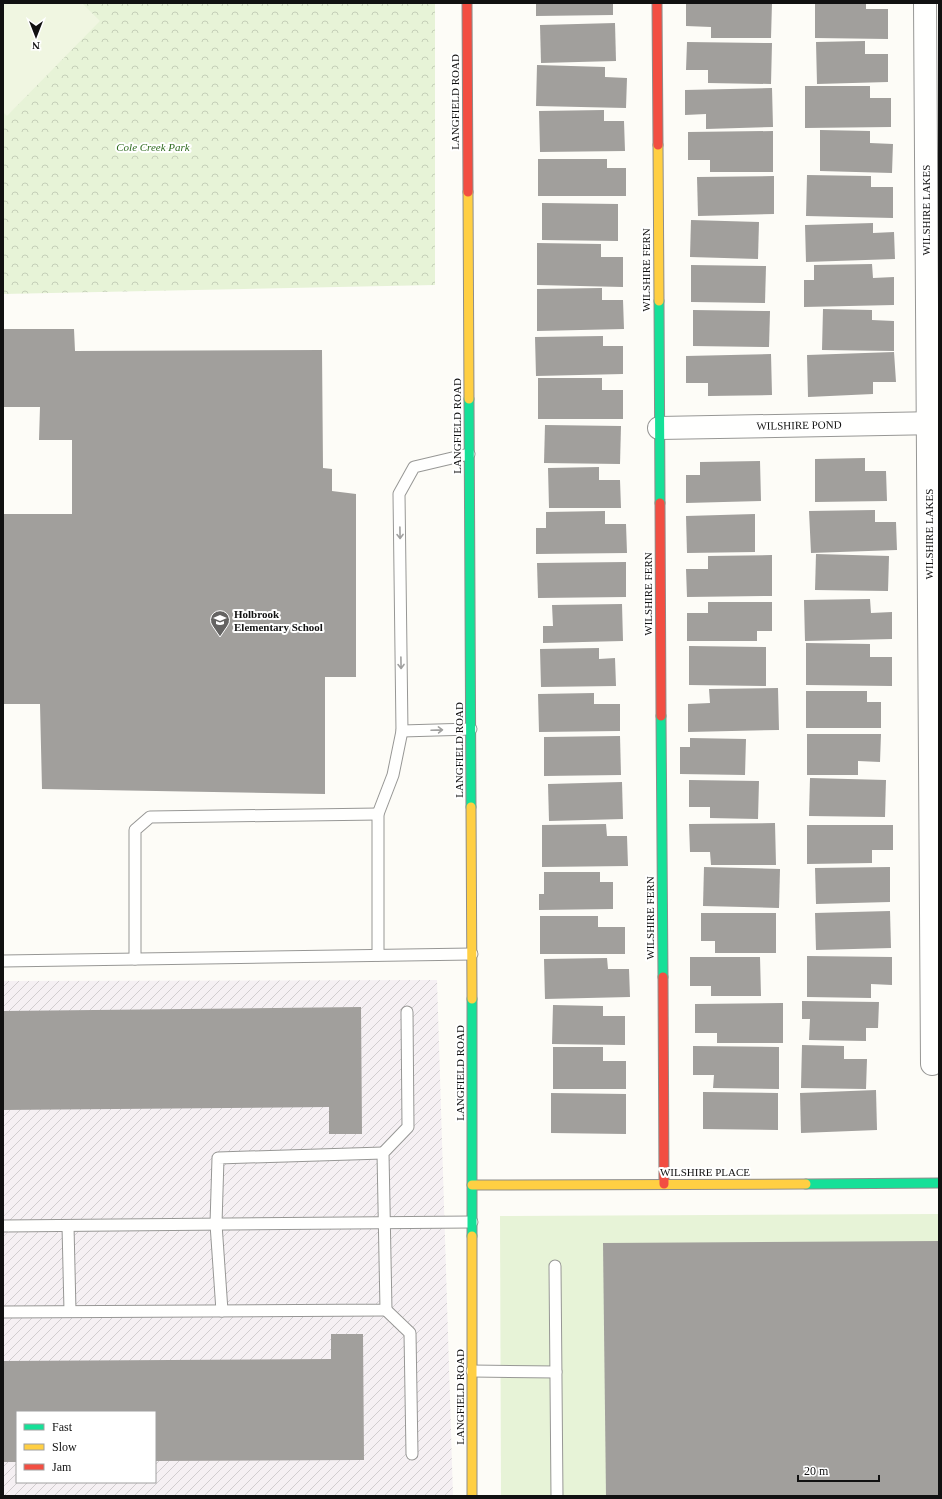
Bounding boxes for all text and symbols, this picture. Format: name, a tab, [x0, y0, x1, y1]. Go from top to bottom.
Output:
north arrow	[16, 16, 56, 56]
text: N	[32, 40, 40, 52]
street label: LANGFIELD ROAD	[449, 54, 461, 150]
park label: Cole Creek Park	[116, 141, 191, 153]
street label: WILSHIRE LAKES	[920, 165, 932, 255]
street label: WILSHIRE FERN	[640, 228, 652, 312]
street label: LANGFIELD ROAD	[451, 378, 463, 474]
street label: WILSHIRE POND	[756, 418, 842, 432]
street label: WILSHIRE LAKES	[923, 489, 935, 579]
one-way arrow	[396, 526, 403, 539]
street label: WILSHIRE FERN	[642, 552, 654, 636]
place label: Holbrook Elementary School	[234, 608, 323, 633]
school or university icon: Holbrook Elementary School	[209, 609, 231, 637]
one-way arrow	[398, 656, 405, 669]
street label: LANGFIELD ROAD	[453, 702, 465, 798]
one-way arrow	[430, 727, 443, 734]
street label: WILSHIRE FERN	[644, 876, 656, 960]
street label: LANGFIELD ROAD	[454, 1025, 466, 1121]
street label: WILSHIRE PLACE	[660, 1166, 750, 1178]
street label: LANGFIELD ROAD	[454, 1349, 466, 1445]
legend	[16, 1411, 156, 1483]
text: Fast	[52, 1420, 73, 1434]
text: Slow	[52, 1440, 77, 1454]
scale bar	[798, 1457, 879, 1483]
text: Jam	[52, 1460, 72, 1474]
text: 20 m	[804, 1464, 829, 1478]

